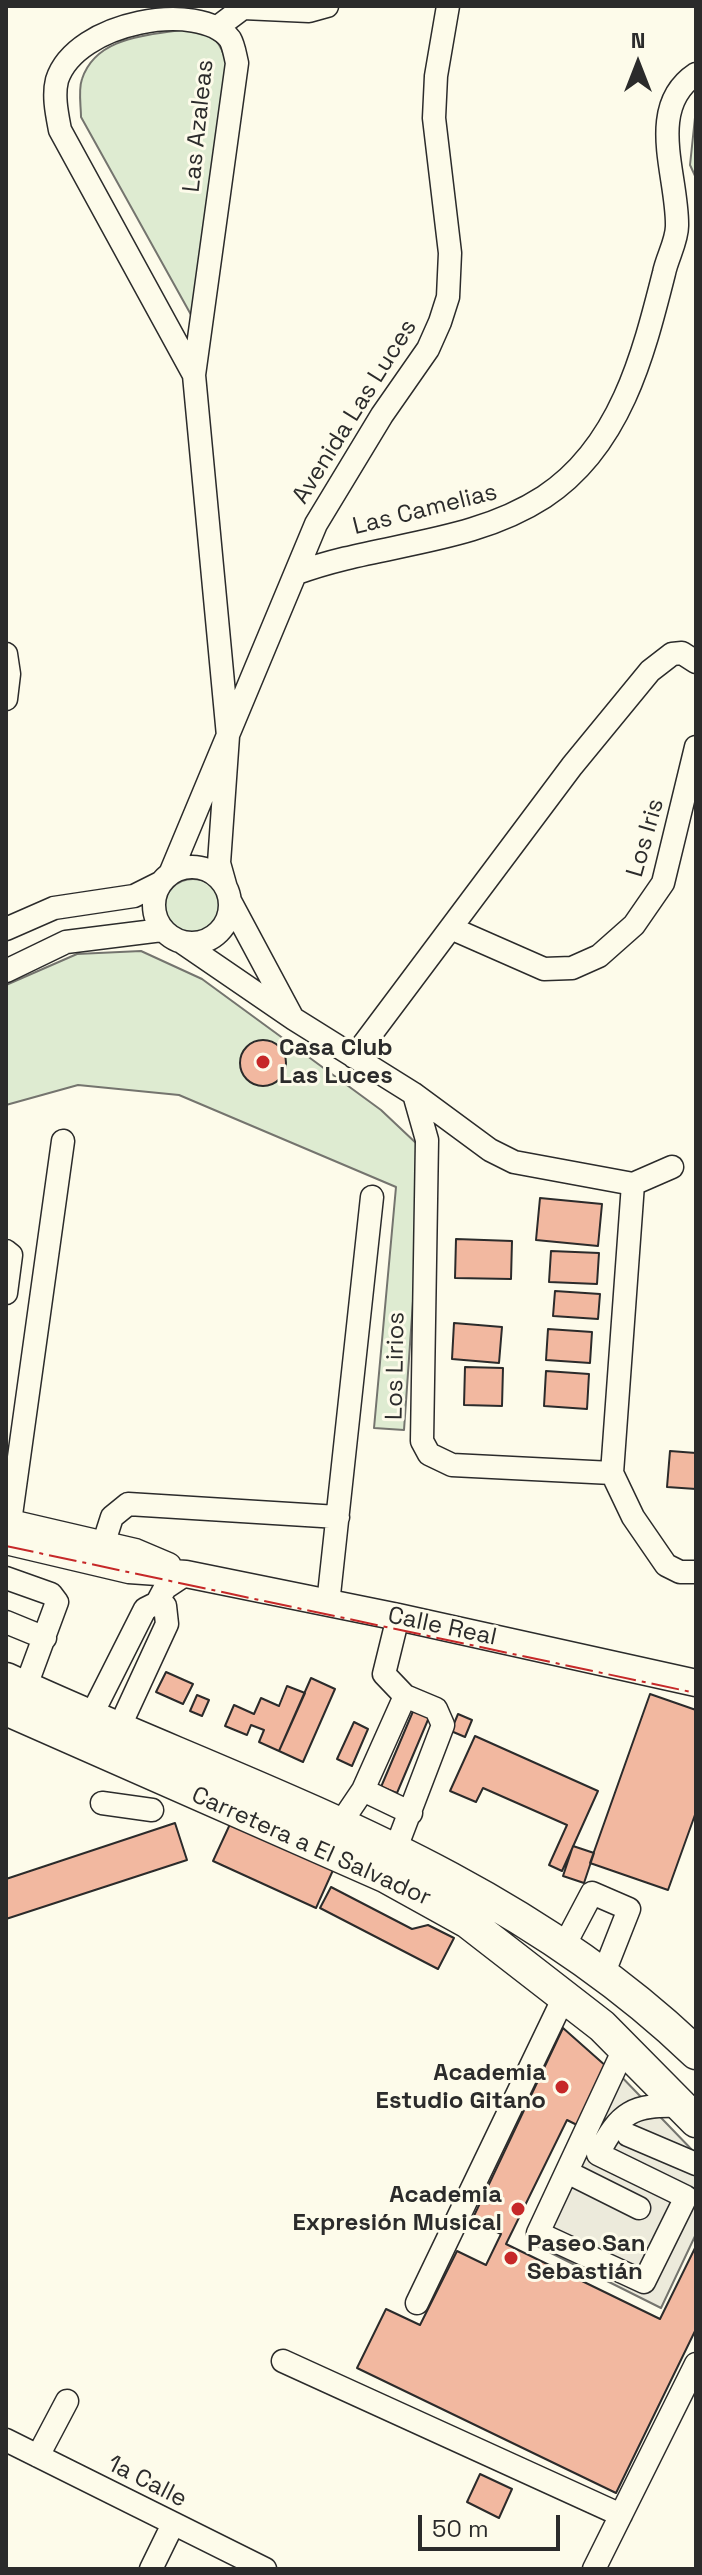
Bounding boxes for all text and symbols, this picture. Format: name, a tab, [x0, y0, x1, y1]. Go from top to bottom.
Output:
north arrow	[598, 24, 678, 104]
text: N	[631, 26, 645, 54]
street label: Las Azaleas	[178, 58, 220, 194]
street label: Avenida Las Luces	[287, 315, 423, 509]
street label: Las Camelias	[350, 478, 500, 542]
street label: Los Iris	[621, 796, 671, 880]
place label: Casa Club Las Luces	[279, 1034, 393, 1090]
marker: Casa Club Las Luces	[254, 1053, 272, 1071]
street label: Los Lirios	[381, 1312, 411, 1420]
street label: Calle Real	[385, 1601, 499, 1653]
street label: Carretera a El Salvador	[187, 1781, 435, 1913]
place label: Academia Estudio Gitano	[376, 2059, 546, 2115]
marker: Academia Estudio Gitano	[553, 2078, 571, 2096]
place label: Academia Expresión Musical	[293, 2181, 502, 2237]
marker: Academia Expresión Musical	[509, 2200, 527, 2218]
place label: Paseo San Sebastián	[527, 2230, 645, 2286]
marker: Paseo San Sebastián	[502, 2249, 520, 2267]
street label: 1a Calle	[103, 2450, 191, 2514]
scale bar	[422, 2499, 564, 2549]
text: 50 m	[432, 2513, 489, 2544]

